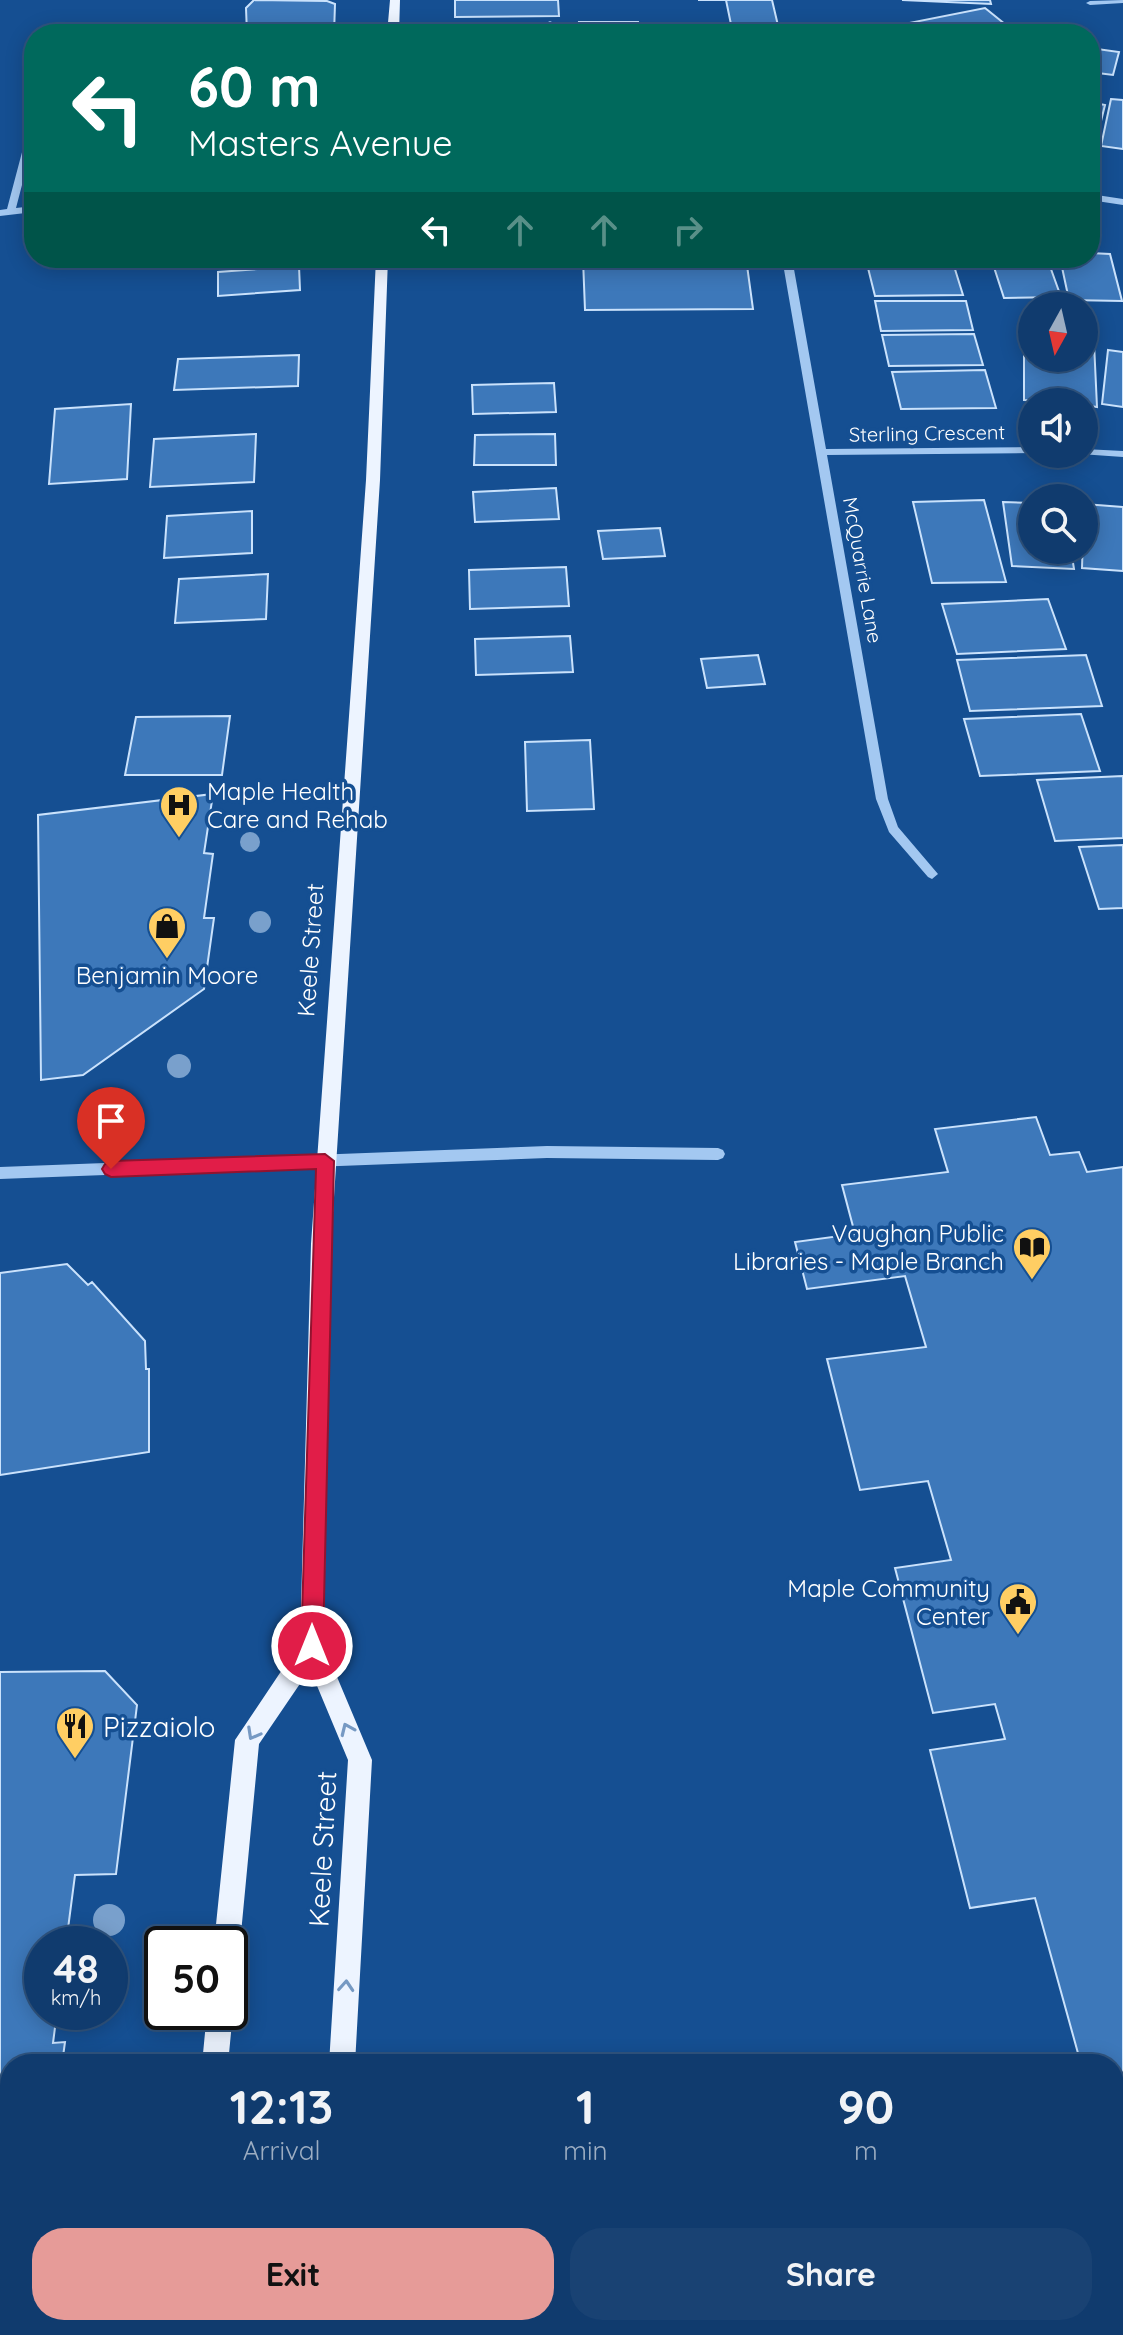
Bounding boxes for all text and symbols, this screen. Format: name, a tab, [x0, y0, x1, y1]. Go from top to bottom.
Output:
text: 60 m	[188, 51, 321, 121]
icon: left	[56, 56, 160, 160]
text: Masters Avenue	[188, 120, 453, 165]
icon: left	[414, 208, 458, 252]
icon: ahead	[498, 208, 542, 252]
icon: ahead	[582, 208, 626, 252]
icon: right	[666, 208, 710, 252]
north arrow	[1018, 292, 1098, 372]
map controls	[1018, 292, 1098, 564]
button: sound	[1018, 388, 1098, 468]
street label: Sterling Crescent	[849, 419, 1006, 447]
button: search	[1018, 484, 1098, 564]
street label: McQuarrie Lane	[838, 495, 888, 645]
place label: Maple Health Care and Rehab	[207, 776, 388, 834]
hospital icon: Maple Health Care and Rehab	[158, 784, 200, 839]
street label: Keele Street	[290, 882, 330, 1018]
shop icon: Benjamin Moore	[146, 905, 188, 960]
place label: Benjamin Moore	[76, 960, 258, 990]
pin	[77, 1087, 145, 1169]
icon: arrive	[89, 1099, 133, 1143]
place label: Vaughan Public Libraries - Maple Branch	[733, 1218, 1004, 1276]
library icon: Vaughan Public Libraries - Maple Branch	[1011, 1226, 1053, 1281]
place label: Maple Community Center	[787, 1573, 990, 1631]
public building icon: Maple Community Center	[997, 1581, 1039, 1636]
position arrow	[270, 1604, 354, 1688]
restaurant icon: Pizzaiolo	[54, 1705, 96, 1760]
place label: Pizzaiolo	[103, 1709, 215, 1744]
one-way arrow	[341, 1723, 357, 1738]
one-way arrow	[248, 1726, 263, 1740]
street label: Keele Street	[300, 1770, 344, 1928]
speed limit sign: 50	[144, 1926, 248, 2030]
text: 48	[53, 1943, 99, 1993]
one-way arrow	[337, 1979, 354, 1992]
text: km/h	[51, 1985, 101, 2010]
text: 12:13	[230, 2076, 333, 2136]
text: 1	[576, 2076, 595, 2136]
text: 90	[837, 2076, 894, 2136]
text: Arrival	[243, 2134, 321, 2167]
text: min	[563, 2134, 608, 2167]
text: m	[854, 2134, 878, 2167]
button: Exit	[32, 2228, 554, 2320]
button: Share	[570, 2228, 1092, 2320]

